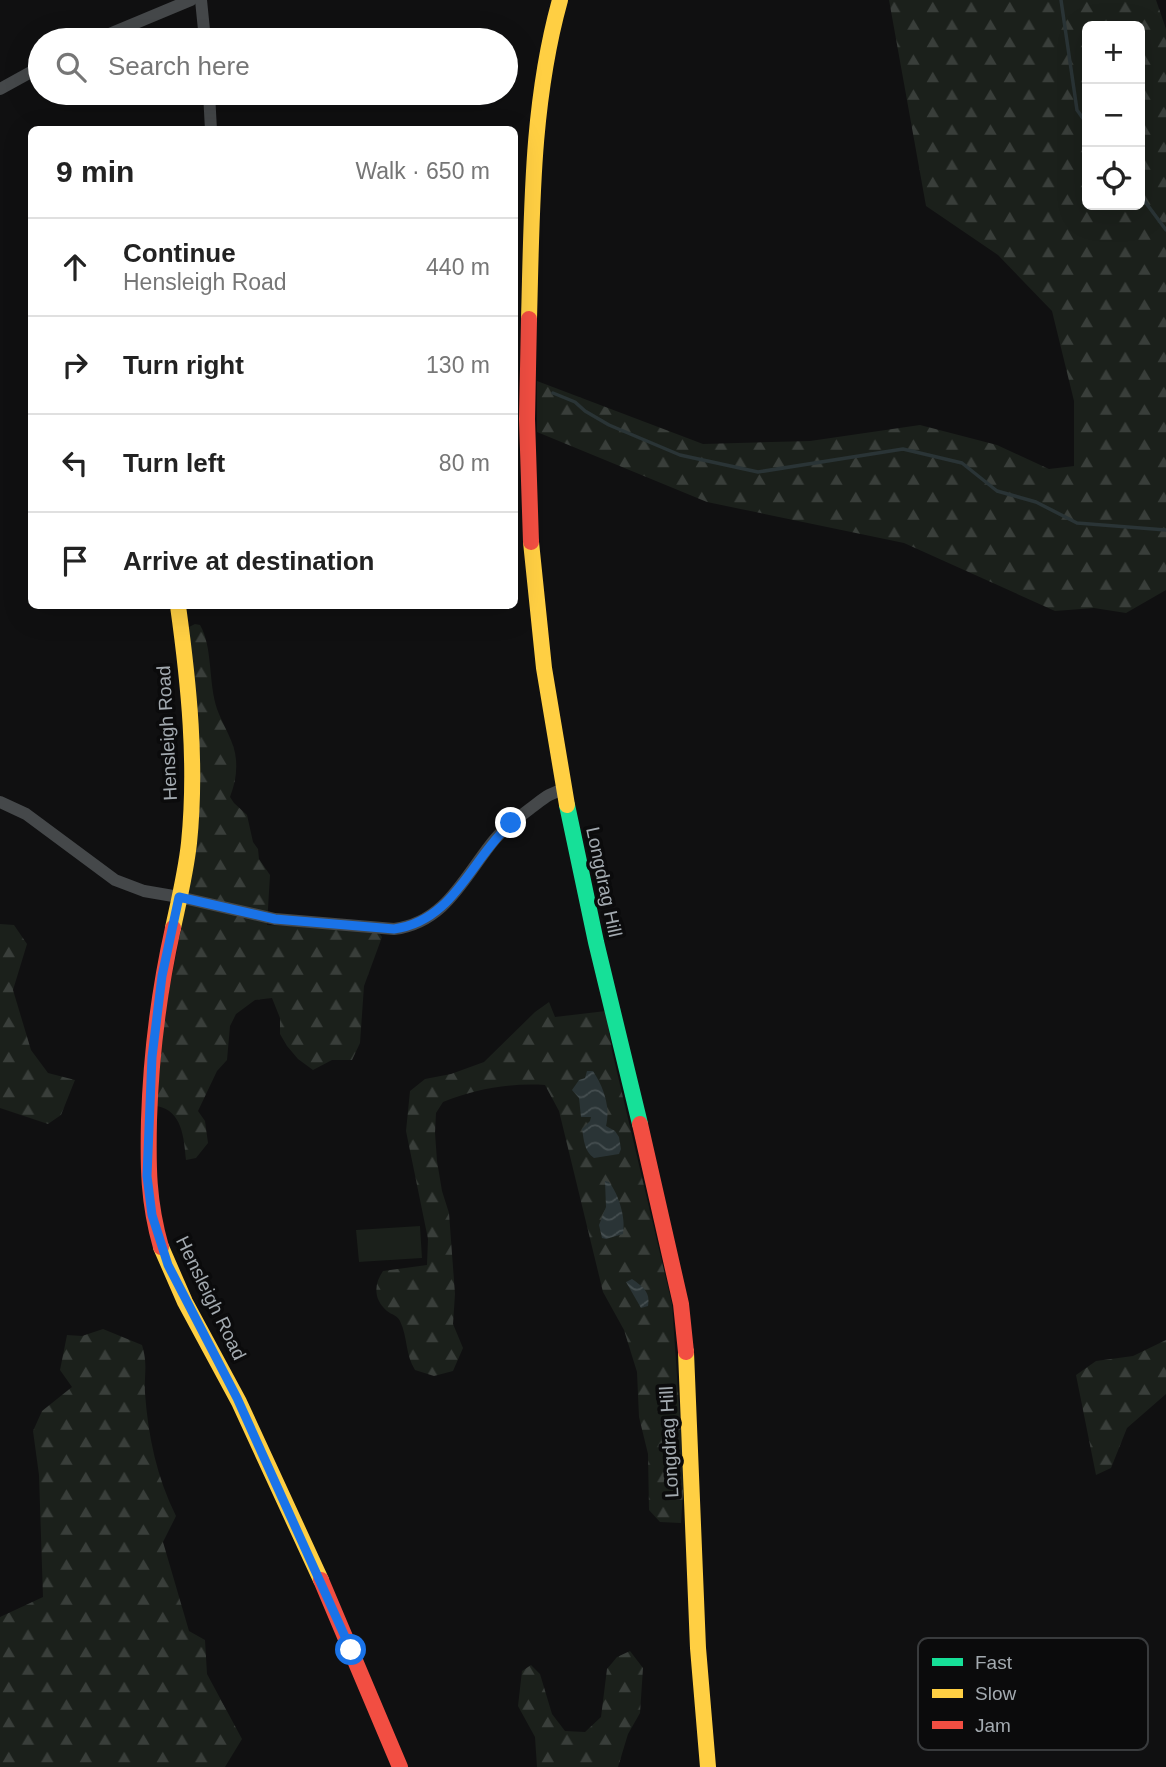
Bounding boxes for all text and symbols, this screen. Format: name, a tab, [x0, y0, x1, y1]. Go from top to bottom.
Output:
map controls	[1082, 21, 1145, 210]
button: +	[1082, 21, 1145, 84]
search box	[28, 28, 518, 105]
icon: search	[52, 48, 90, 86]
text: Search here	[108, 51, 250, 81]
button: −	[1082, 84, 1145, 147]
button: locate	[1082, 147, 1145, 210]
text: 9 min	[56, 155, 134, 188]
text: Walk · 650 m	[355, 158, 490, 184]
text: Continue	[123, 238, 236, 268]
icon: ahead	[56, 248, 94, 286]
text: 440 m	[426, 254, 490, 280]
text: Hensleigh Road	[123, 269, 287, 295]
icon: right	[56, 346, 94, 384]
text: Turn right	[123, 350, 244, 380]
text: 130 m	[426, 352, 490, 378]
icon: left	[56, 444, 94, 482]
text: Turn left	[123, 448, 225, 478]
text: 80 m	[439, 450, 490, 476]
icon: arrive	[56, 542, 94, 580]
text: Arrive at destination	[123, 546, 374, 576]
street label: Hensleigh Road	[153, 665, 181, 801]
route end	[495, 807, 526, 838]
street label: Longdrag Hill	[582, 825, 626, 939]
street label: Hensleigh Road	[172, 1233, 250, 1363]
street label: Longdrag Hill	[656, 1386, 682, 1498]
route start	[335, 1634, 366, 1665]
legend	[918, 1638, 1148, 1750]
text: Fast	[975, 1652, 1013, 1673]
text: Slow	[975, 1683, 1016, 1704]
text: Jam	[975, 1715, 1011, 1736]

